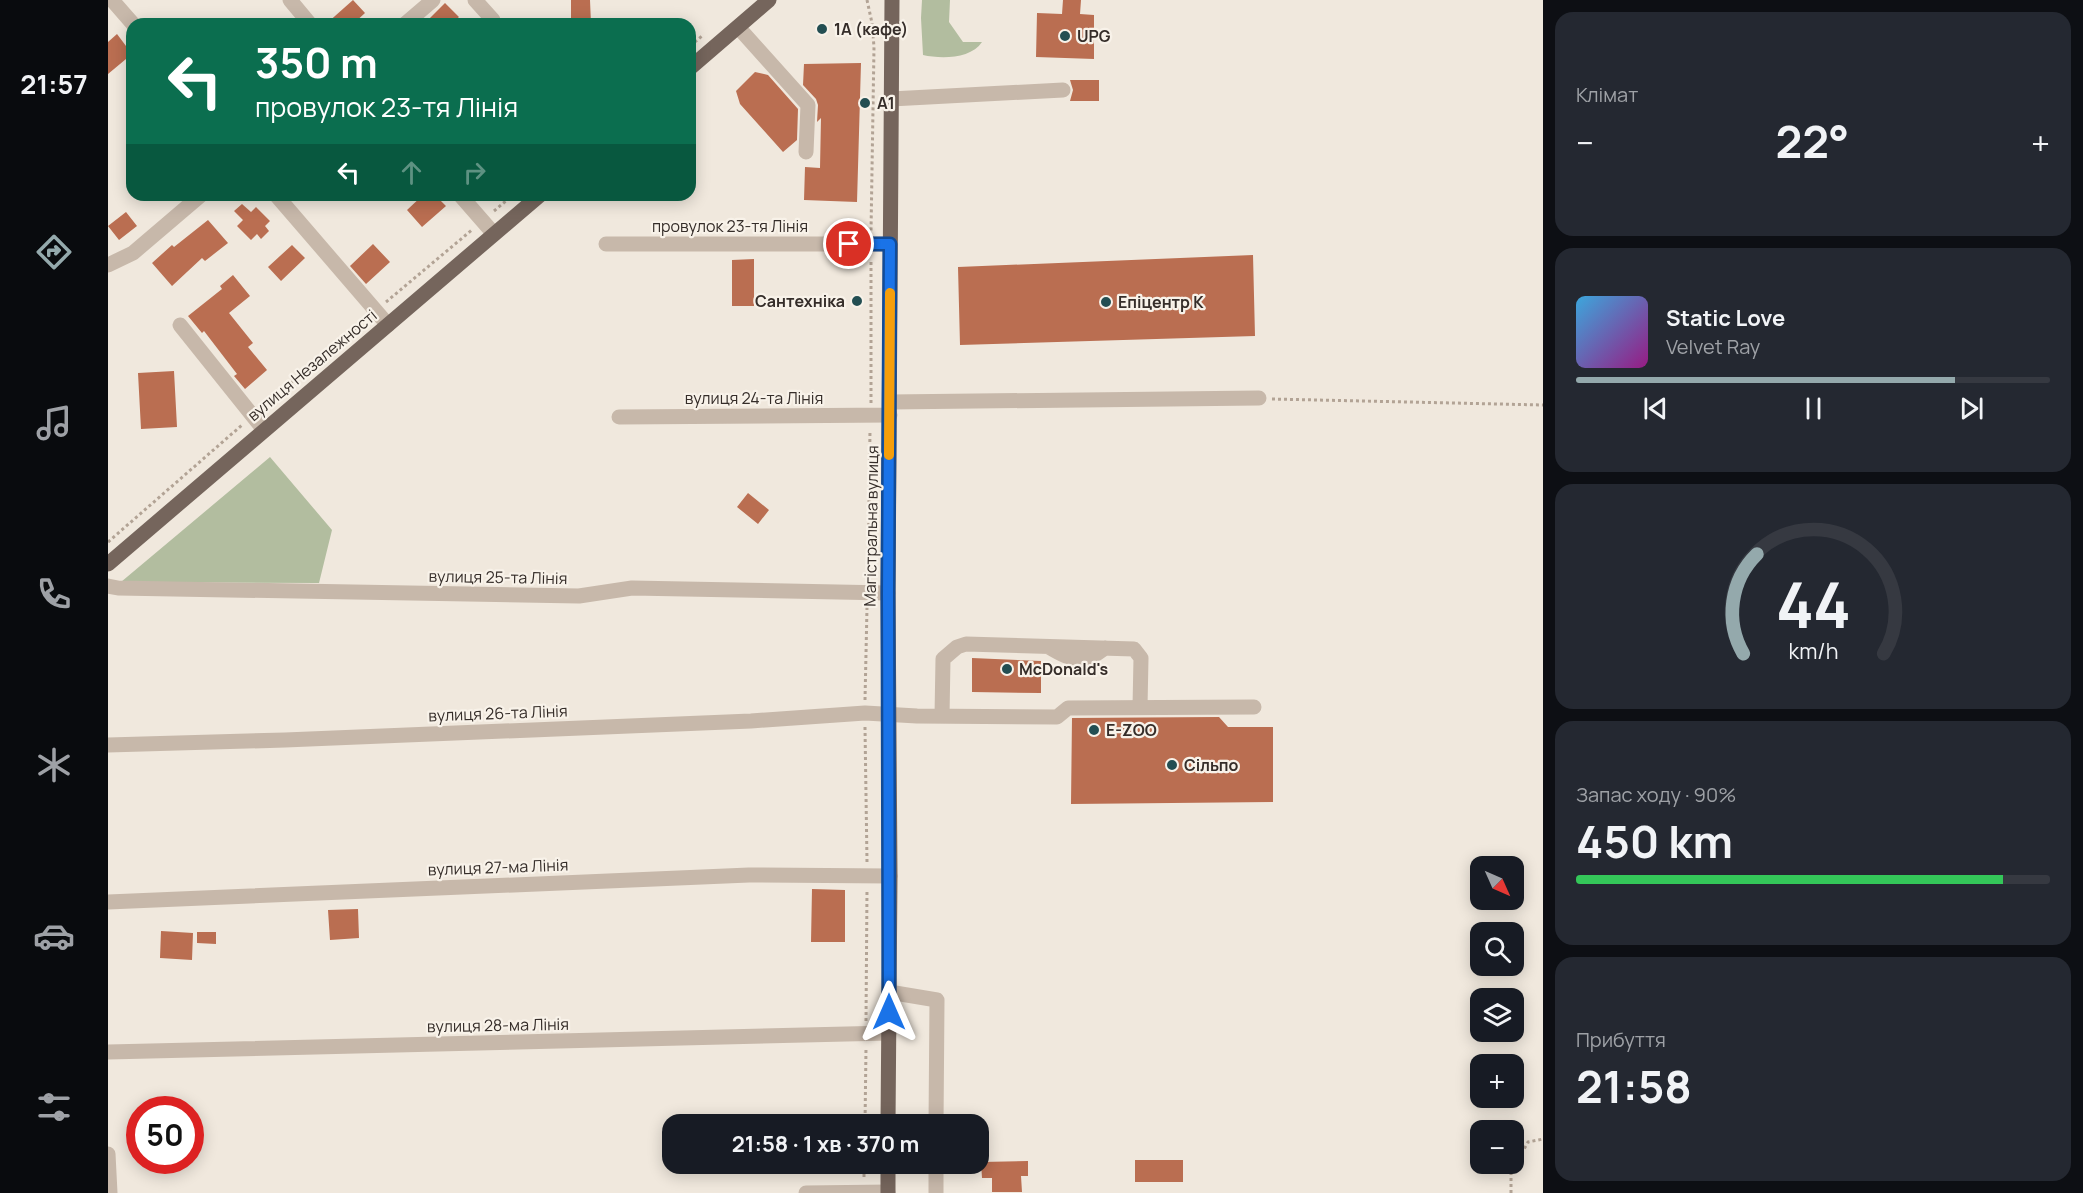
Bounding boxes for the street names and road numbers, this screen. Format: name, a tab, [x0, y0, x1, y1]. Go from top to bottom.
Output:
street label: провулок 23-тя Лінія	[652, 215, 808, 237]
street label: вулиця Незалежності	[243, 304, 381, 426]
street label: вулиця 24-та Лінія	[685, 387, 823, 409]
street label: Магістральна вулиця	[859, 445, 883, 607]
street label: вулиця 25-та Лінія	[428, 565, 568, 589]
street label: вулиця 26-та Лінія	[428, 700, 568, 726]
street label: вулиця 27-ма Лінія	[427, 854, 569, 880]
street label: вулиця 28-ма Лінія	[427, 1013, 569, 1037]

